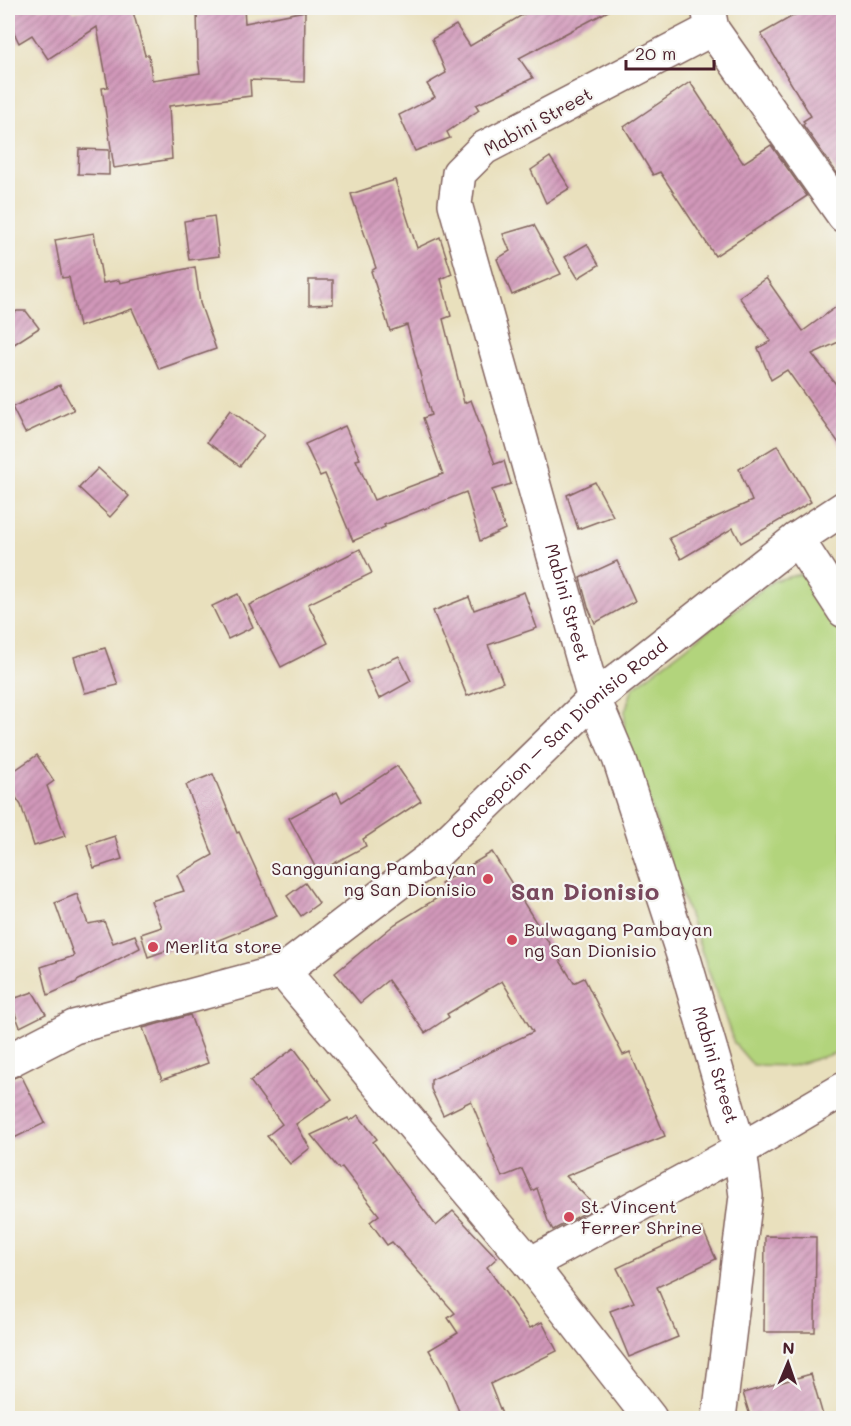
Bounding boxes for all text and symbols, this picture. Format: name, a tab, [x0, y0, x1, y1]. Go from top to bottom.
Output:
scale bar	[626, 33, 714, 71]
text: 20 m	[635, 41, 676, 65]
street label: Mabini Street	[479, 81, 596, 161]
street label: Mabini Street	[540, 541, 596, 664]
street label: Concepcion – San Dionisio Road	[445, 633, 672, 843]
place label: Sangguniang Pambayan ng San Dionisio	[271, 856, 476, 901]
marker: Sangguniang Pambayan ng San Dionisio	[481, 872, 495, 886]
district label: San Dionisio	[511, 875, 659, 906]
place label: Bulwagang Pambayan ng San Dionisio	[524, 917, 712, 962]
marker: Bulwagang Pambayan ng San Dionisio	[505, 933, 519, 947]
place label: Merlita store	[165, 934, 282, 958]
marker: Merlita store	[146, 940, 160, 954]
street label: Mabini Street	[688, 1003, 745, 1126]
place label: St. Vincent Ferrer Shrine	[581, 1194, 702, 1239]
marker: St. Vincent Ferrer Shrine	[562, 1210, 576, 1224]
north arrow	[758, 1333, 818, 1393]
text: N	[782, 1337, 795, 1358]

